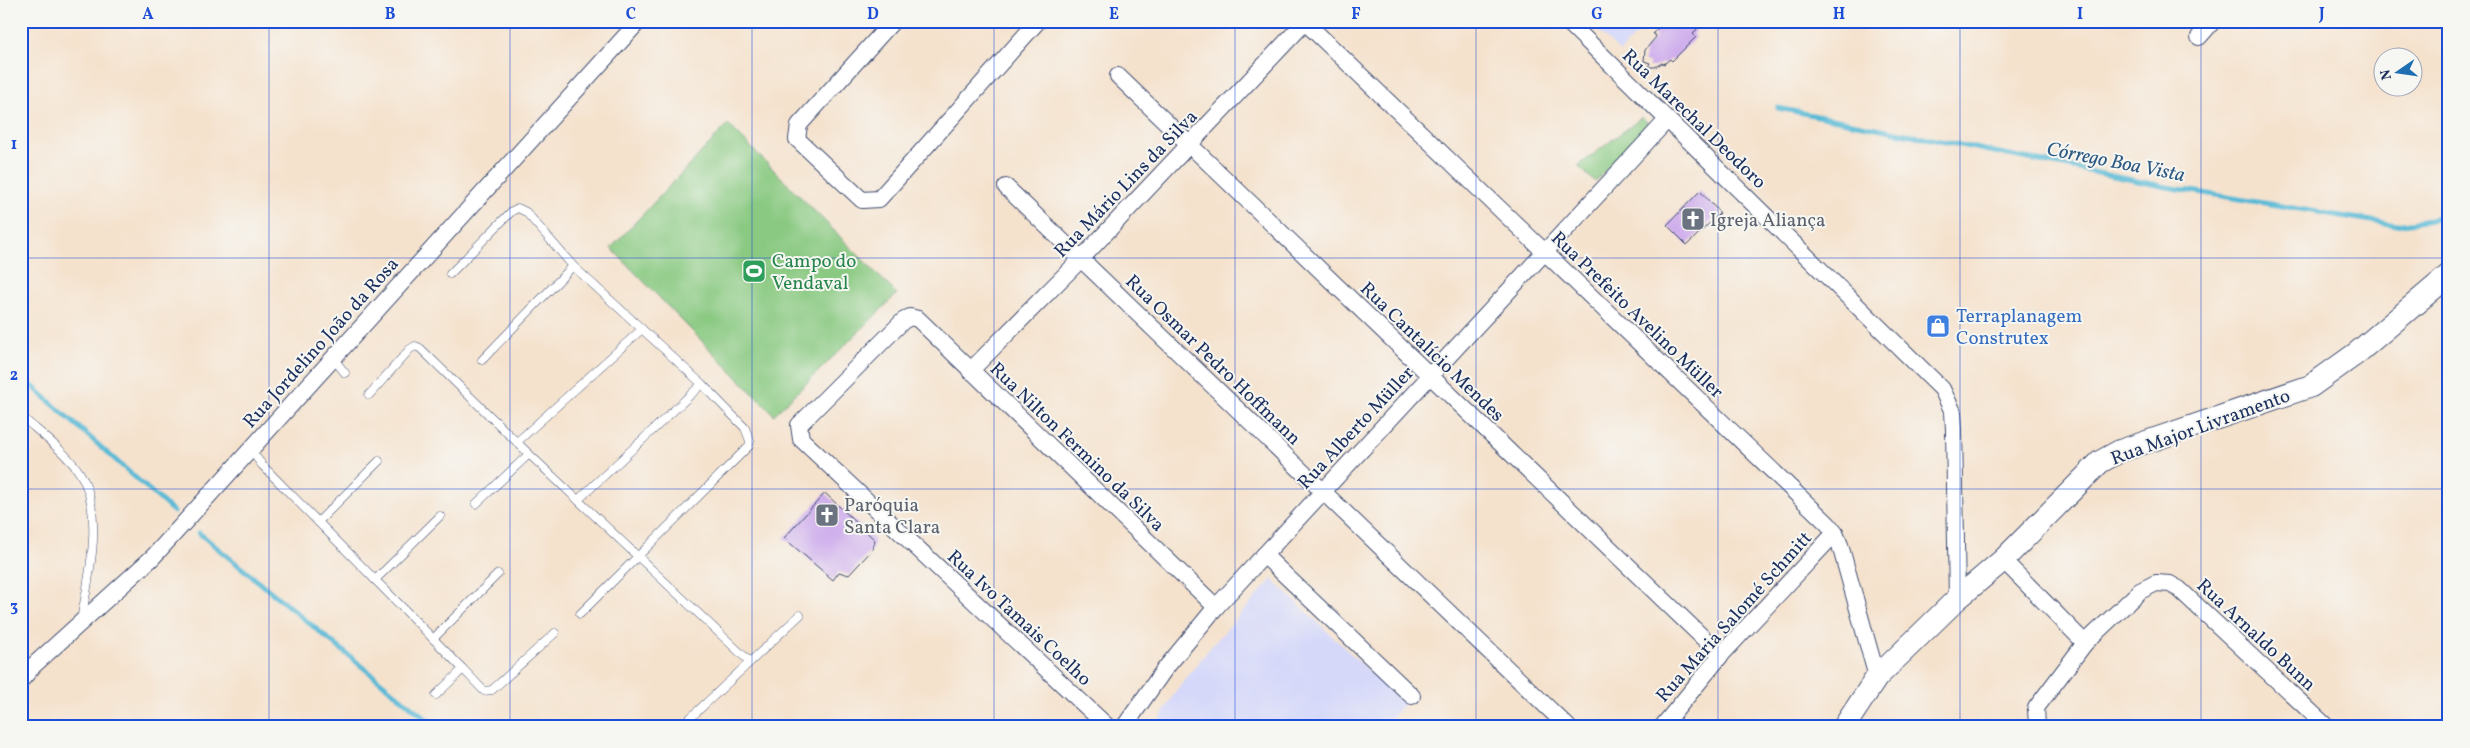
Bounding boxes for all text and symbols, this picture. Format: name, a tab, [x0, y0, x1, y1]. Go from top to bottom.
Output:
text: A	[142, 4, 154, 26]
text: B	[385, 4, 396, 26]
text: C	[626, 4, 636, 26]
text: D	[867, 4, 879, 26]
text: E	[1109, 4, 1119, 26]
text: F	[1351, 4, 1361, 26]
text: G	[1591, 4, 1603, 26]
text: H	[1833, 4, 1845, 26]
text: I	[2077, 4, 2083, 26]
text: J	[2318, 4, 2325, 26]
street label: Rua Marechal Deodoro	[1616, 44, 1771, 195]
north arrow	[2372, 48, 2422, 98]
text: N	[2376, 67, 2397, 82]
street label: Rua Mário Lins da Silva	[1049, 105, 1204, 264]
text: 1	[11, 134, 17, 156]
water label: Córrego Boa Vista	[2044, 136, 2187, 190]
church icon: Igreja Aliança	[1680, 206, 1706, 232]
place label: Igreja Aliança	[1710, 208, 1826, 234]
street label: Rua Prefeito Avelino Müller	[1545, 226, 1729, 405]
place label: Campo do Vendaval	[772, 249, 856, 297]
street label: Rua Jordelino João da Rosa	[238, 252, 405, 434]
sports icon: Campo do Vendaval	[741, 258, 767, 284]
street label: Rua Osmar Pedro Hoffmann	[1119, 269, 1306, 452]
street label: Rua Cantalício Mendes	[1354, 277, 1509, 428]
place label: Terraplanagem Construtex	[1956, 304, 2083, 352]
shop icon: Terraplanagem Construtex	[1925, 313, 1951, 339]
street label: Rua Nilton Fermino da Silva	[983, 357, 1170, 538]
street label: Rua Alberto Müller	[1292, 361, 1421, 496]
text: 2	[10, 365, 18, 387]
street label: Rua Major Livramento	[2107, 383, 2294, 472]
place label: Paróquia Santa Clara	[844, 493, 940, 541]
church icon: Paróquia Santa Clara	[814, 502, 840, 528]
street label: Rua Maria Salomé Schmitt	[1651, 526, 1819, 709]
street label: Rua Ivo Tamais Coelho	[941, 545, 1097, 692]
street label: Rua Arnaldo Bunn	[2190, 573, 2321, 698]
text: 3	[10, 596, 18, 618]

